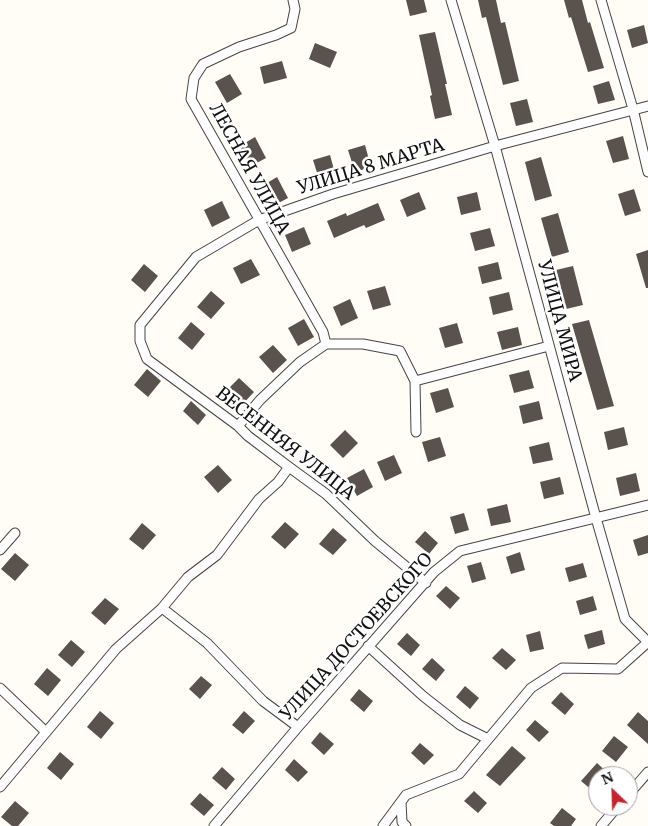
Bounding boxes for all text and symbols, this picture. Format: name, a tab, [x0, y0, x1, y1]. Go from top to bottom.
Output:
street label: ЛЕСНАЯ УЛИЦА	[204, 100, 294, 238]
street label: УЛИЦА 8 МАРТА	[295, 134, 447, 200]
street label: УЛИЦА МИРА	[532, 258, 586, 384]
street label: ВЕСЕННЯЯ УЛИЦА	[211, 383, 359, 505]
street label: УЛИЦА ДОСТОЕВСКОГО	[276, 549, 438, 725]
north arrow	[588, 766, 638, 816]
text: N	[599, 768, 616, 789]

